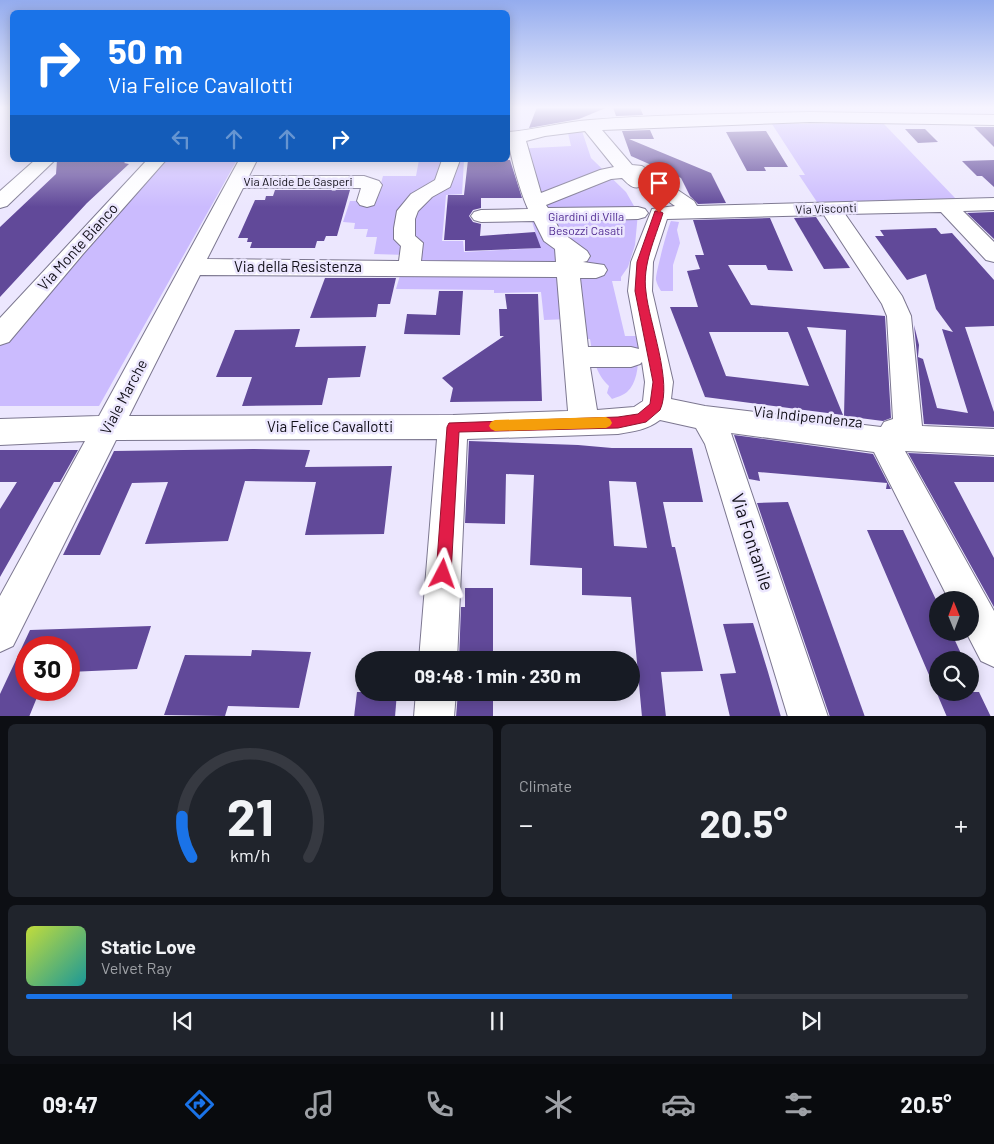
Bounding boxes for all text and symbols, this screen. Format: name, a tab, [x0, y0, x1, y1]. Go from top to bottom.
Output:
text: 50 m	[108, 29, 183, 71]
icon: right	[25, 30, 90, 95]
text: Via Felice Cavallotti	[108, 71, 293, 97]
icon: left	[167, 125, 195, 153]
icon: ahead	[220, 125, 248, 153]
icon: ahead	[273, 125, 301, 153]
icon: right	[326, 125, 354, 153]
pin	[638, 162, 680, 213]
icon: arrive	[645, 169, 673, 197]
street label: Via Alcide De Gasperi	[243, 174, 353, 188]
street label: Via Monte Bianco	[33, 199, 121, 294]
street label: Via Visconti	[795, 200, 857, 216]
park label: Giardini di Villa Besozzi Casati	[548, 209, 624, 237]
street label: Via della Resistenza	[234, 257, 362, 275]
street label: Viale Marche	[96, 356, 150, 437]
street label: Via Indipendenza	[752, 401, 864, 431]
street label: Via Felice Cavallotti	[267, 417, 393, 435]
street label: Via Fontanile	[727, 490, 779, 593]
position arrow	[416, 547, 468, 599]
north arrow	[929, 591, 979, 641]
map controls	[929, 591, 979, 701]
speed limit sign: 30	[15, 636, 80, 701]
button: search	[929, 651, 979, 701]
text: 09:48 · 1 min · 230 m	[414, 664, 581, 687]
text: Climate	[519, 776, 572, 795]
text: 21	[227, 784, 274, 846]
text: 20.5°	[700, 800, 787, 846]
text: −	[519, 807, 533, 841]
text: +	[954, 807, 968, 841]
text: km/h	[230, 844, 271, 866]
text: Static Love	[101, 935, 196, 958]
text: Velvet Ray	[101, 958, 172, 977]
icon: previous	[169, 1007, 197, 1035]
icon: pause	[483, 1007, 511, 1035]
icon: next	[797, 1007, 825, 1035]
icon: directions	[182, 1087, 217, 1122]
icon: music	[302, 1087, 337, 1122]
icon: phone	[422, 1087, 457, 1122]
icon: climate	[541, 1087, 576, 1122]
icon: car	[661, 1087, 696, 1122]
icon: filters	[781, 1087, 816, 1122]
text: 09:47	[42, 1091, 97, 1117]
text: 20.5°	[901, 1091, 952, 1117]

